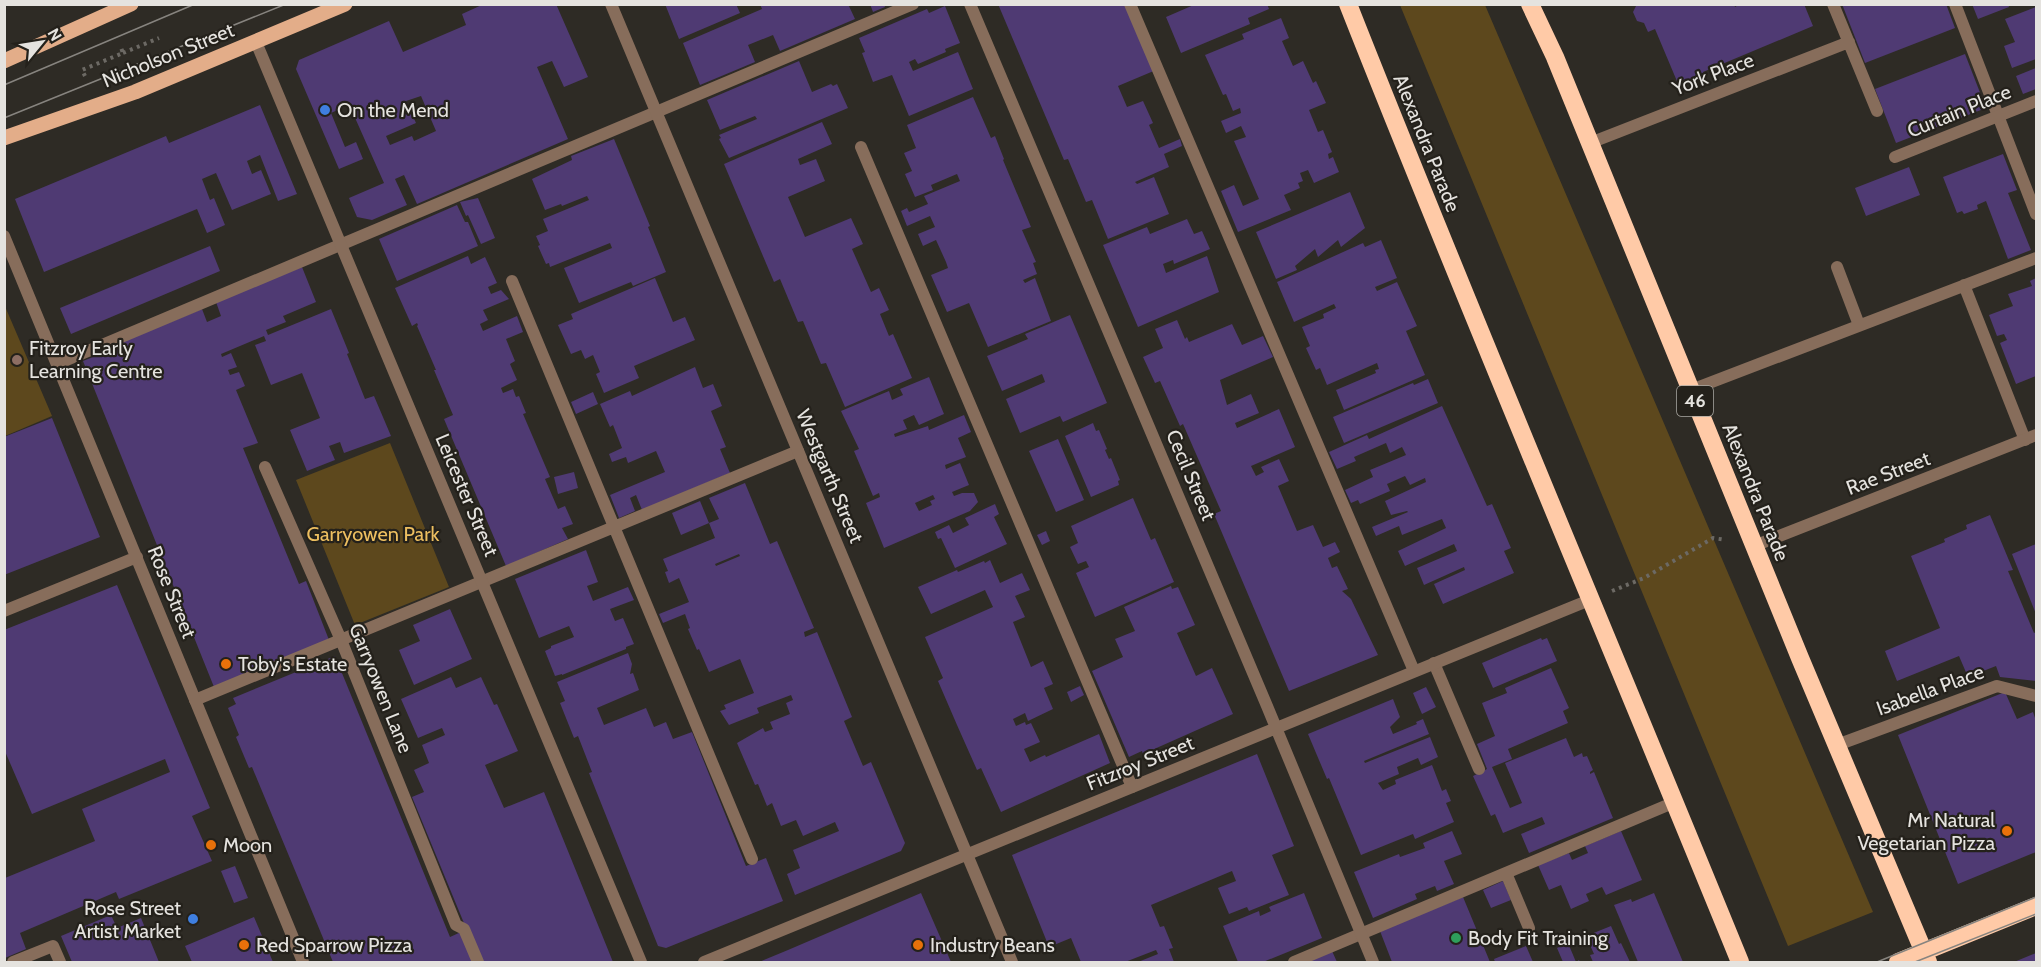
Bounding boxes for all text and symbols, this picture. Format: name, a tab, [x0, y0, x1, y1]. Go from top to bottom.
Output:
north arrow	[12, 12, 72, 72]
street label: Nicholson Street	[99, 18, 238, 92]
text: N	[44, 25, 66, 44]
street label: York Place	[1668, 48, 1757, 101]
street label: Alexandra Parade	[1388, 71, 1466, 215]
street label: Curtain Place	[1904, 79, 2014, 143]
place label: On the Mend	[337, 98, 449, 122]
marker: On the Mend	[318, 103, 332, 117]
place label: Fitzroy Early Learning Centre	[29, 336, 162, 383]
marker: Fitzroy Early Learning Centre	[10, 353, 24, 367]
road number: 46	[1677, 386, 1713, 416]
street label: Westgarth Street	[791, 406, 869, 547]
street label: Alexandra Parade	[1717, 420, 1795, 564]
street label: Cecil Street	[1161, 426, 1221, 524]
street label: Leicester Street	[430, 430, 504, 560]
street label: Rae Street	[1843, 446, 1933, 500]
park label: Garryowen Park	[307, 522, 439, 546]
street label: Rose Street	[143, 542, 201, 642]
street label: Garryowen Lane	[344, 620, 418, 756]
place label: Toby's Estate	[238, 652, 347, 676]
marker: Toby's Estate	[219, 657, 233, 671]
street label: Isabella Place	[1873, 659, 1987, 721]
street label: Fitzroy Street	[1083, 731, 1197, 795]
place label: Mr Natural Vegetarian Pizza	[1857, 808, 1995, 855]
marker: Mr Natural Vegetarian Pizza	[2000, 824, 2014, 838]
place label: Moon	[223, 833, 272, 857]
marker: Moon	[204, 838, 218, 852]
place label: Rose Street Artist Market	[74, 896, 181, 943]
marker: Rose Street Artist Market	[186, 912, 200, 926]
place label: Body Fit Training	[1468, 926, 1609, 950]
marker: Body Fit Training	[1449, 931, 1463, 945]
place label: Red Sparrow Pizza	[256, 933, 412, 957]
place label: Industry Beans	[930, 933, 1055, 957]
marker: Red Sparrow Pizza	[237, 938, 251, 952]
marker: Industry Beans	[911, 938, 925, 952]

